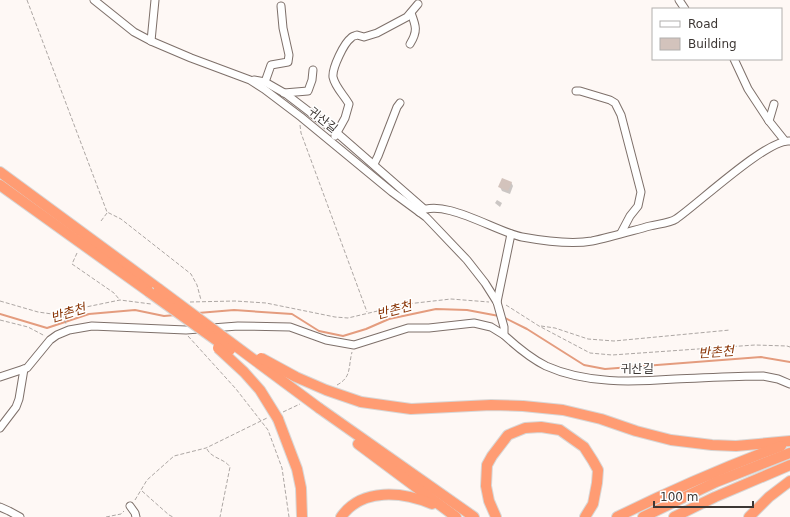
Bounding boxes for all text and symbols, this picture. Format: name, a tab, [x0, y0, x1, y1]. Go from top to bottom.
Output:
legend	[652, 8, 782, 60]
text: Road	[688, 17, 718, 31]
text: Building	[688, 37, 737, 51]
street label: 귀산길	[306, 104, 340, 136]
water label: 반촌천	[375, 298, 414, 322]
water label: 반촌천	[49, 300, 88, 325]
water label: 반촌천	[698, 343, 735, 361]
street label: 귀산길	[620, 362, 654, 376]
scale bar	[654, 483, 753, 509]
text: 100 m	[660, 490, 698, 504]

